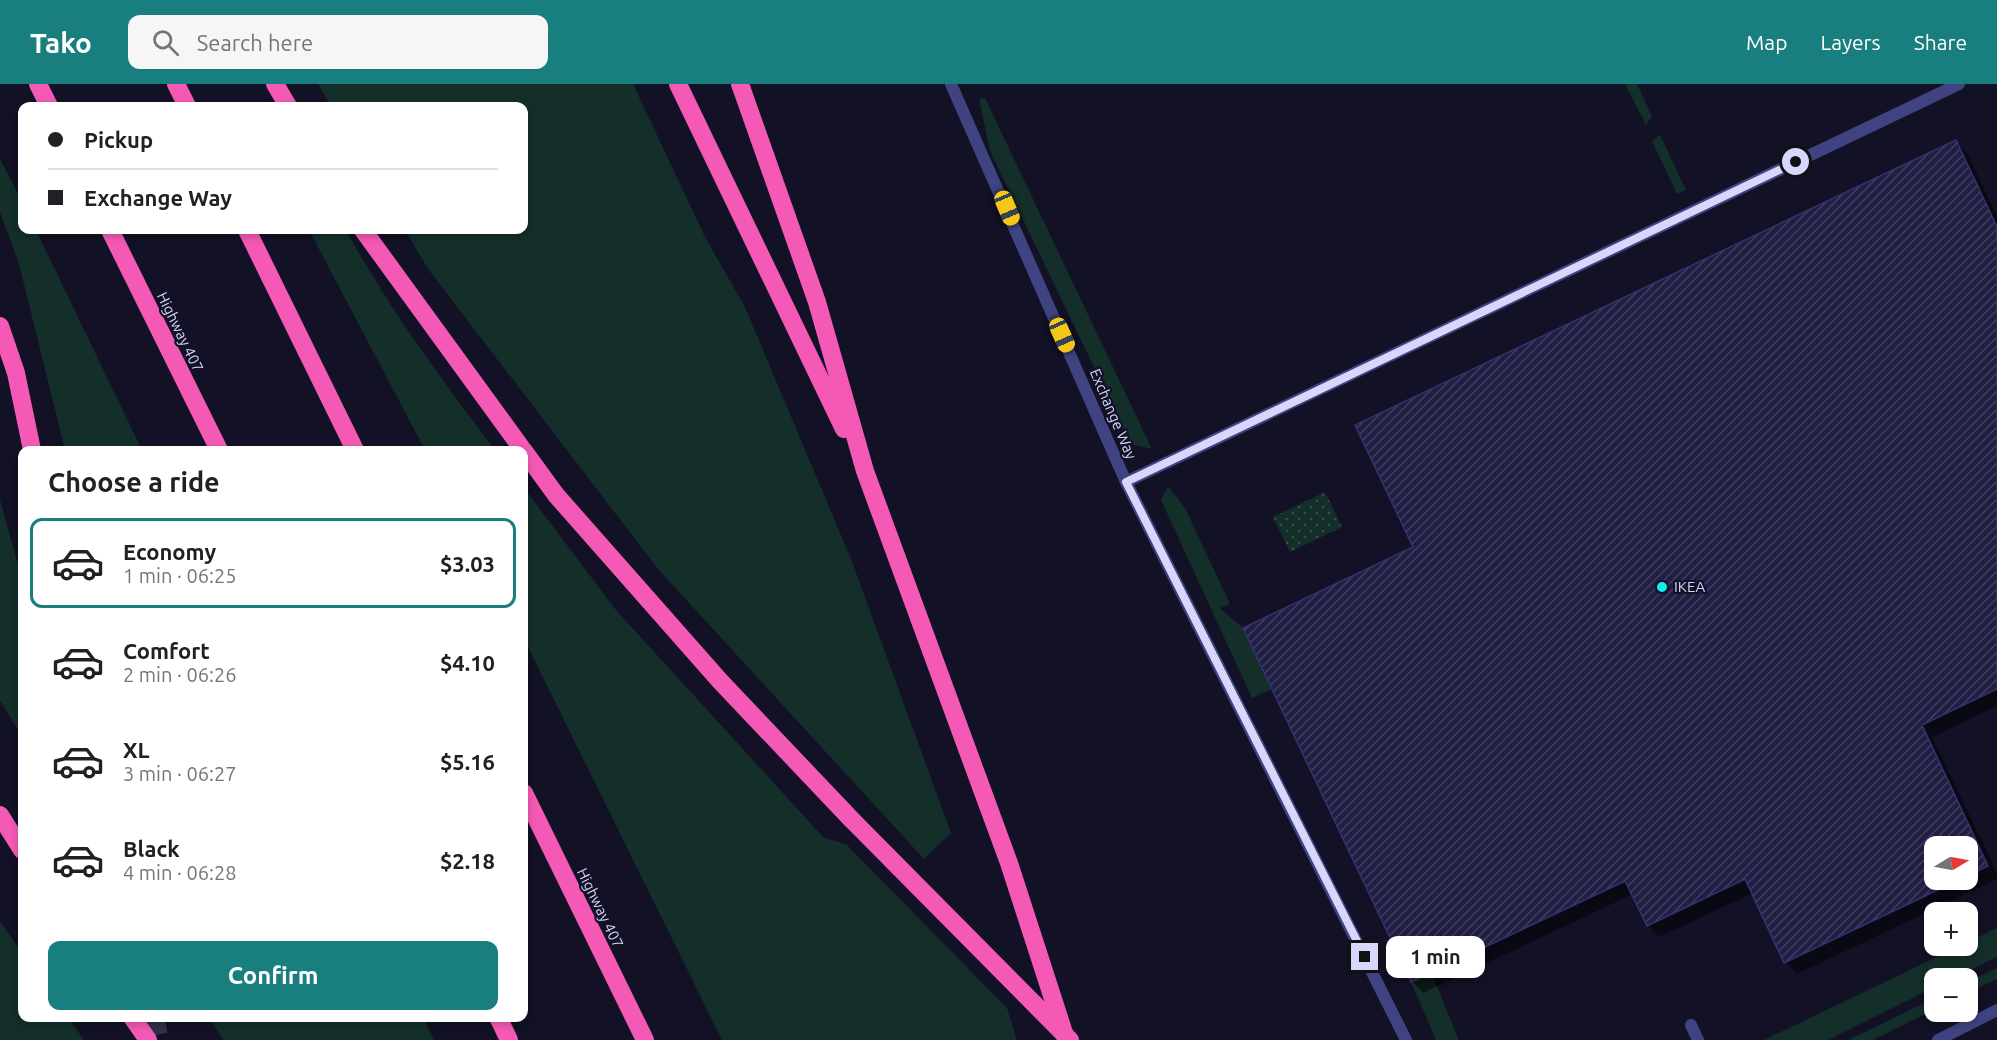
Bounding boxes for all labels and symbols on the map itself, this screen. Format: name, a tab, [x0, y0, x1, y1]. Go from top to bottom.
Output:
route start	[1782, 148, 1809, 175]
car	[992, 188, 1022, 228]
street label: Highway 407	[154, 289, 207, 374]
car	[1046, 315, 1078, 355]
street label: Exchange Way	[1087, 366, 1140, 462]
place label: IKEA	[1674, 578, 1706, 595]
marker: IKEA	[1655, 580, 1669, 594]
north arrow	[1924, 836, 1978, 890]
street label: Highway 407	[574, 865, 627, 950]
callout: 1 min	[1386, 936, 1485, 978]
route end	[1351, 943, 1378, 970]

